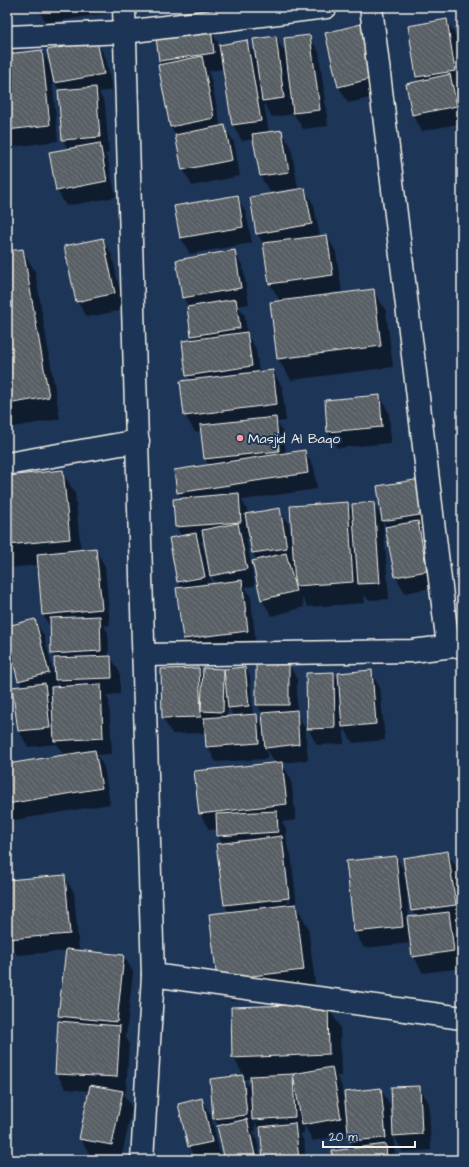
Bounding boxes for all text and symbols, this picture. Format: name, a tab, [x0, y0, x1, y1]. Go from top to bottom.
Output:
place label: Masjid Al Baqo	[248, 429, 340, 449]
marker: Masjid Al Baqo	[235, 433, 245, 443]
scale bar	[323, 1123, 415, 1149]
text: 20 m	[329, 1129, 358, 1146]

